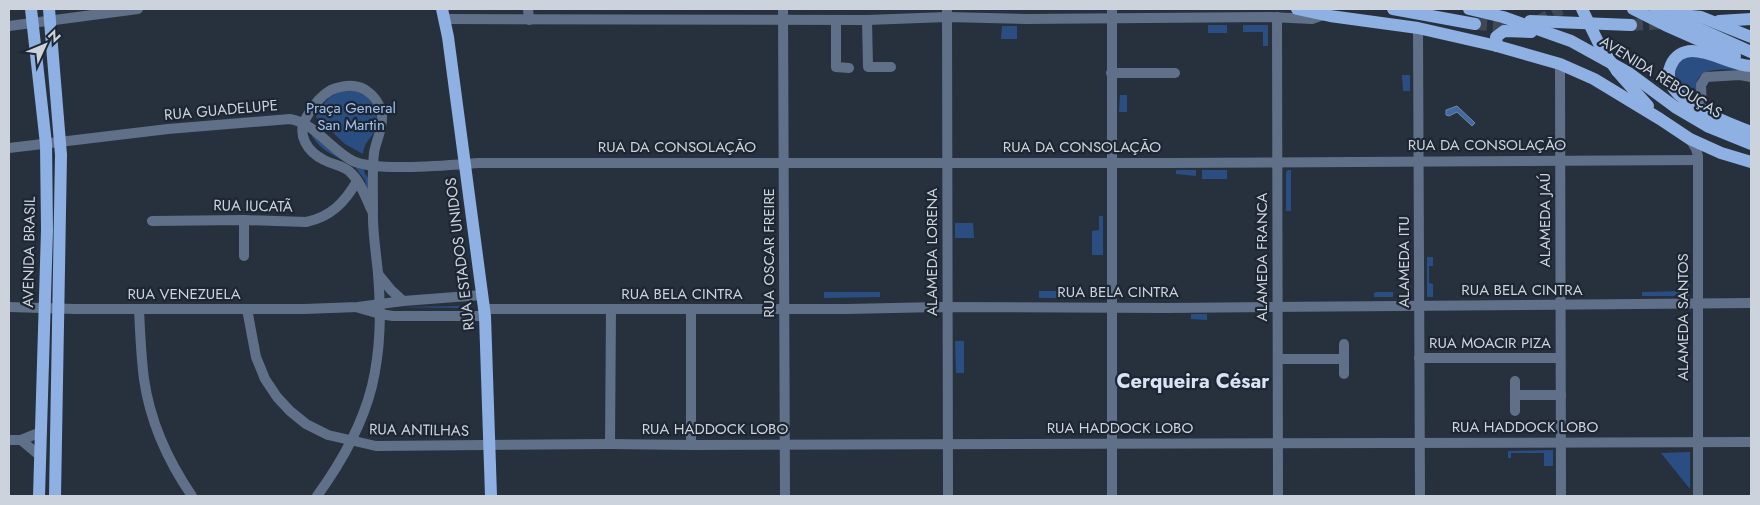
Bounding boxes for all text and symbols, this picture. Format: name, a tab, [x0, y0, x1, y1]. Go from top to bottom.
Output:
north arrow	[20, 20, 70, 70]
text: N	[43, 25, 65, 47]
street label: AVENIDA REBOUÇAS	[1596, 30, 1726, 124]
street label: RUA GUADELUPE	[163, 94, 279, 126]
park label: Praça General San Martin	[306, 97, 396, 136]
street label: RUA DA CONSOLAÇÃO	[1408, 134, 1566, 156]
street label: RUA DA CONSOLAÇÃO	[598, 136, 756, 158]
street label: RUA DA CONSOLAÇÃO	[1003, 136, 1161, 158]
street label: ALAMEDA JAÚ	[1534, 173, 1556, 267]
street label: RUA ESTADOS UNIDOS	[440, 176, 480, 332]
street label: RUA OSCAR FREIRE	[758, 188, 780, 318]
street label: ALAMEDA LORENA	[921, 188, 943, 316]
street label: ALAMEDA FRANCA	[1251, 192, 1273, 321]
street label: RUA IUCATÃ	[213, 194, 293, 218]
street label: AVENIDA BRASIL	[17, 196, 41, 308]
street label: ALAMEDA ITU	[1393, 216, 1415, 308]
street label: ALAMEDA SANTOS	[1672, 253, 1694, 381]
street label: RUA BELA CINTRA	[1461, 279, 1583, 301]
street label: RUA BELA CINTRA	[1057, 281, 1179, 303]
street label: RUA VENEZUELA	[127, 283, 241, 305]
street label: RUA BELA CINTRA	[621, 283, 743, 305]
street label: RUA MOACIR PIZA	[1429, 332, 1551, 354]
district label: Cerqueira César	[1117, 367, 1270, 396]
street label: RUA HADDOCK LOBO	[1452, 416, 1598, 438]
street label: RUA HADDOCK LOBO	[1047, 417, 1193, 439]
street label: RUA ANTILHAS	[369, 418, 469, 442]
street label: RUA HADDOCK LOBO	[642, 418, 788, 440]

